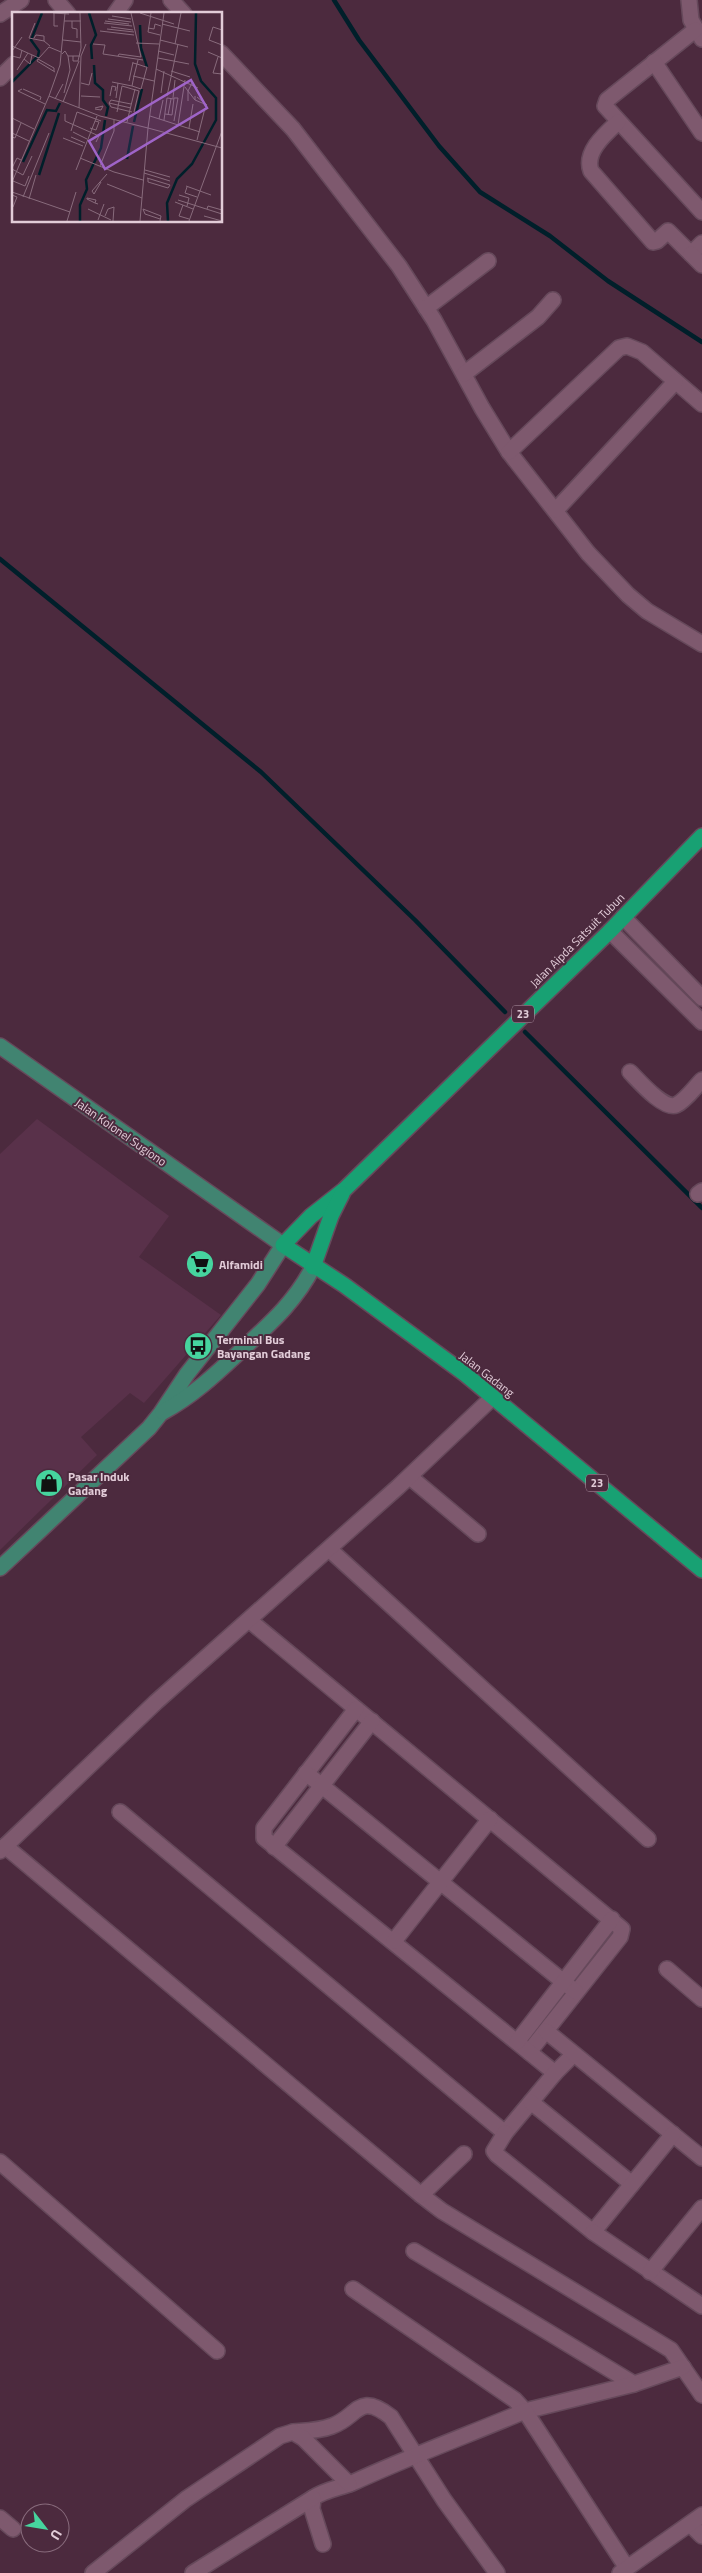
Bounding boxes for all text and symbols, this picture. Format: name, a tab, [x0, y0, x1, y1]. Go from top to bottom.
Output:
inset map	[12, 12, 222, 222]
street label: Jalan Aipda Satsuit Tubun	[525, 888, 629, 992]
road number: 23	[512, 1006, 534, 1022]
street label: Jalan Kolonel Sugiono	[71, 1093, 171, 1171]
supermarket icon: Alfamidi	[185, 1249, 215, 1279]
place label: Alfamidi	[219, 1255, 263, 1274]
place label: Terminal Bus Bayangan Gadang	[217, 1330, 311, 1363]
bus stop icon: Terminal Bus Bayangan Gadang	[183, 1331, 213, 1361]
street label: Jalan Gadang	[455, 1346, 519, 1402]
place label: Pasar Induk Gadang	[68, 1467, 130, 1500]
shop icon: Pasar Induk Gadang	[34, 1468, 64, 1498]
road number: 23	[586, 1475, 608, 1492]
north arrow	[20, 2503, 70, 2553]
text: U	[45, 2526, 68, 2544]

